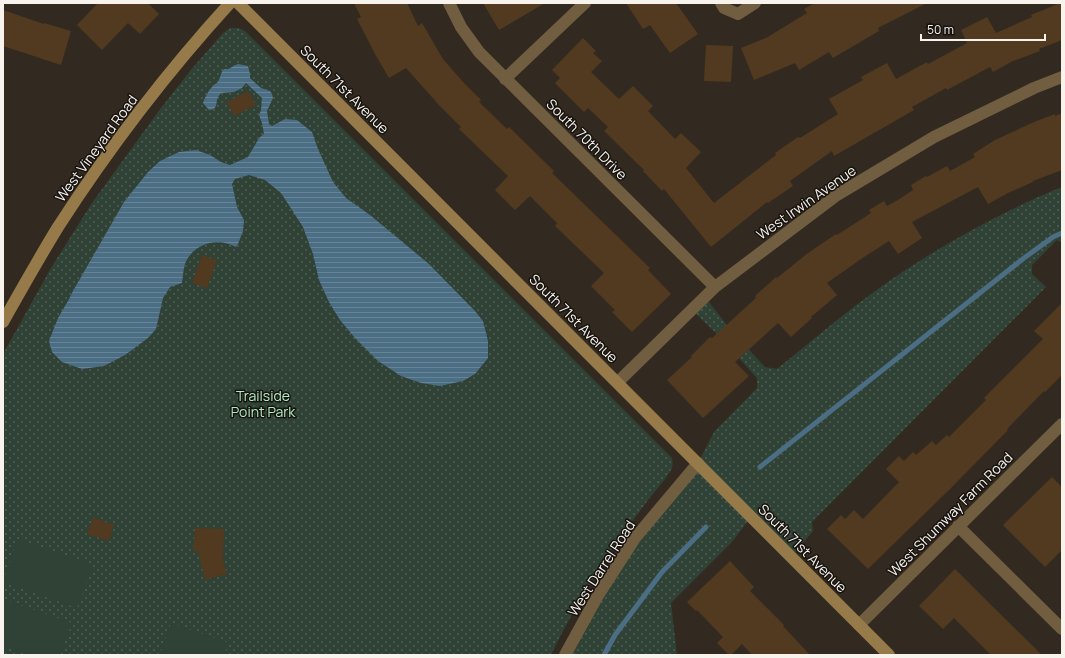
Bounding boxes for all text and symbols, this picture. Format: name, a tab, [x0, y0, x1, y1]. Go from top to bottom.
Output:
scale bar	[921, 16, 1045, 42]
text: 50 m	[927, 21, 954, 38]
street label: South 71st Avenue	[297, 41, 393, 137]
street label: West Vineyard Road	[51, 91, 141, 205]
street label: South 70th Drive	[542, 94, 632, 184]
street label: West Irwin Avenue	[752, 160, 860, 244]
street label: South 71st Avenue	[526, 270, 622, 366]
park label: Trailside Point Park	[231, 386, 296, 421]
street label: West Shumway Farm Road	[884, 448, 1016, 580]
street label: South 71st Avenue	[755, 500, 851, 596]
street label: West Darrel Road	[563, 516, 639, 620]

